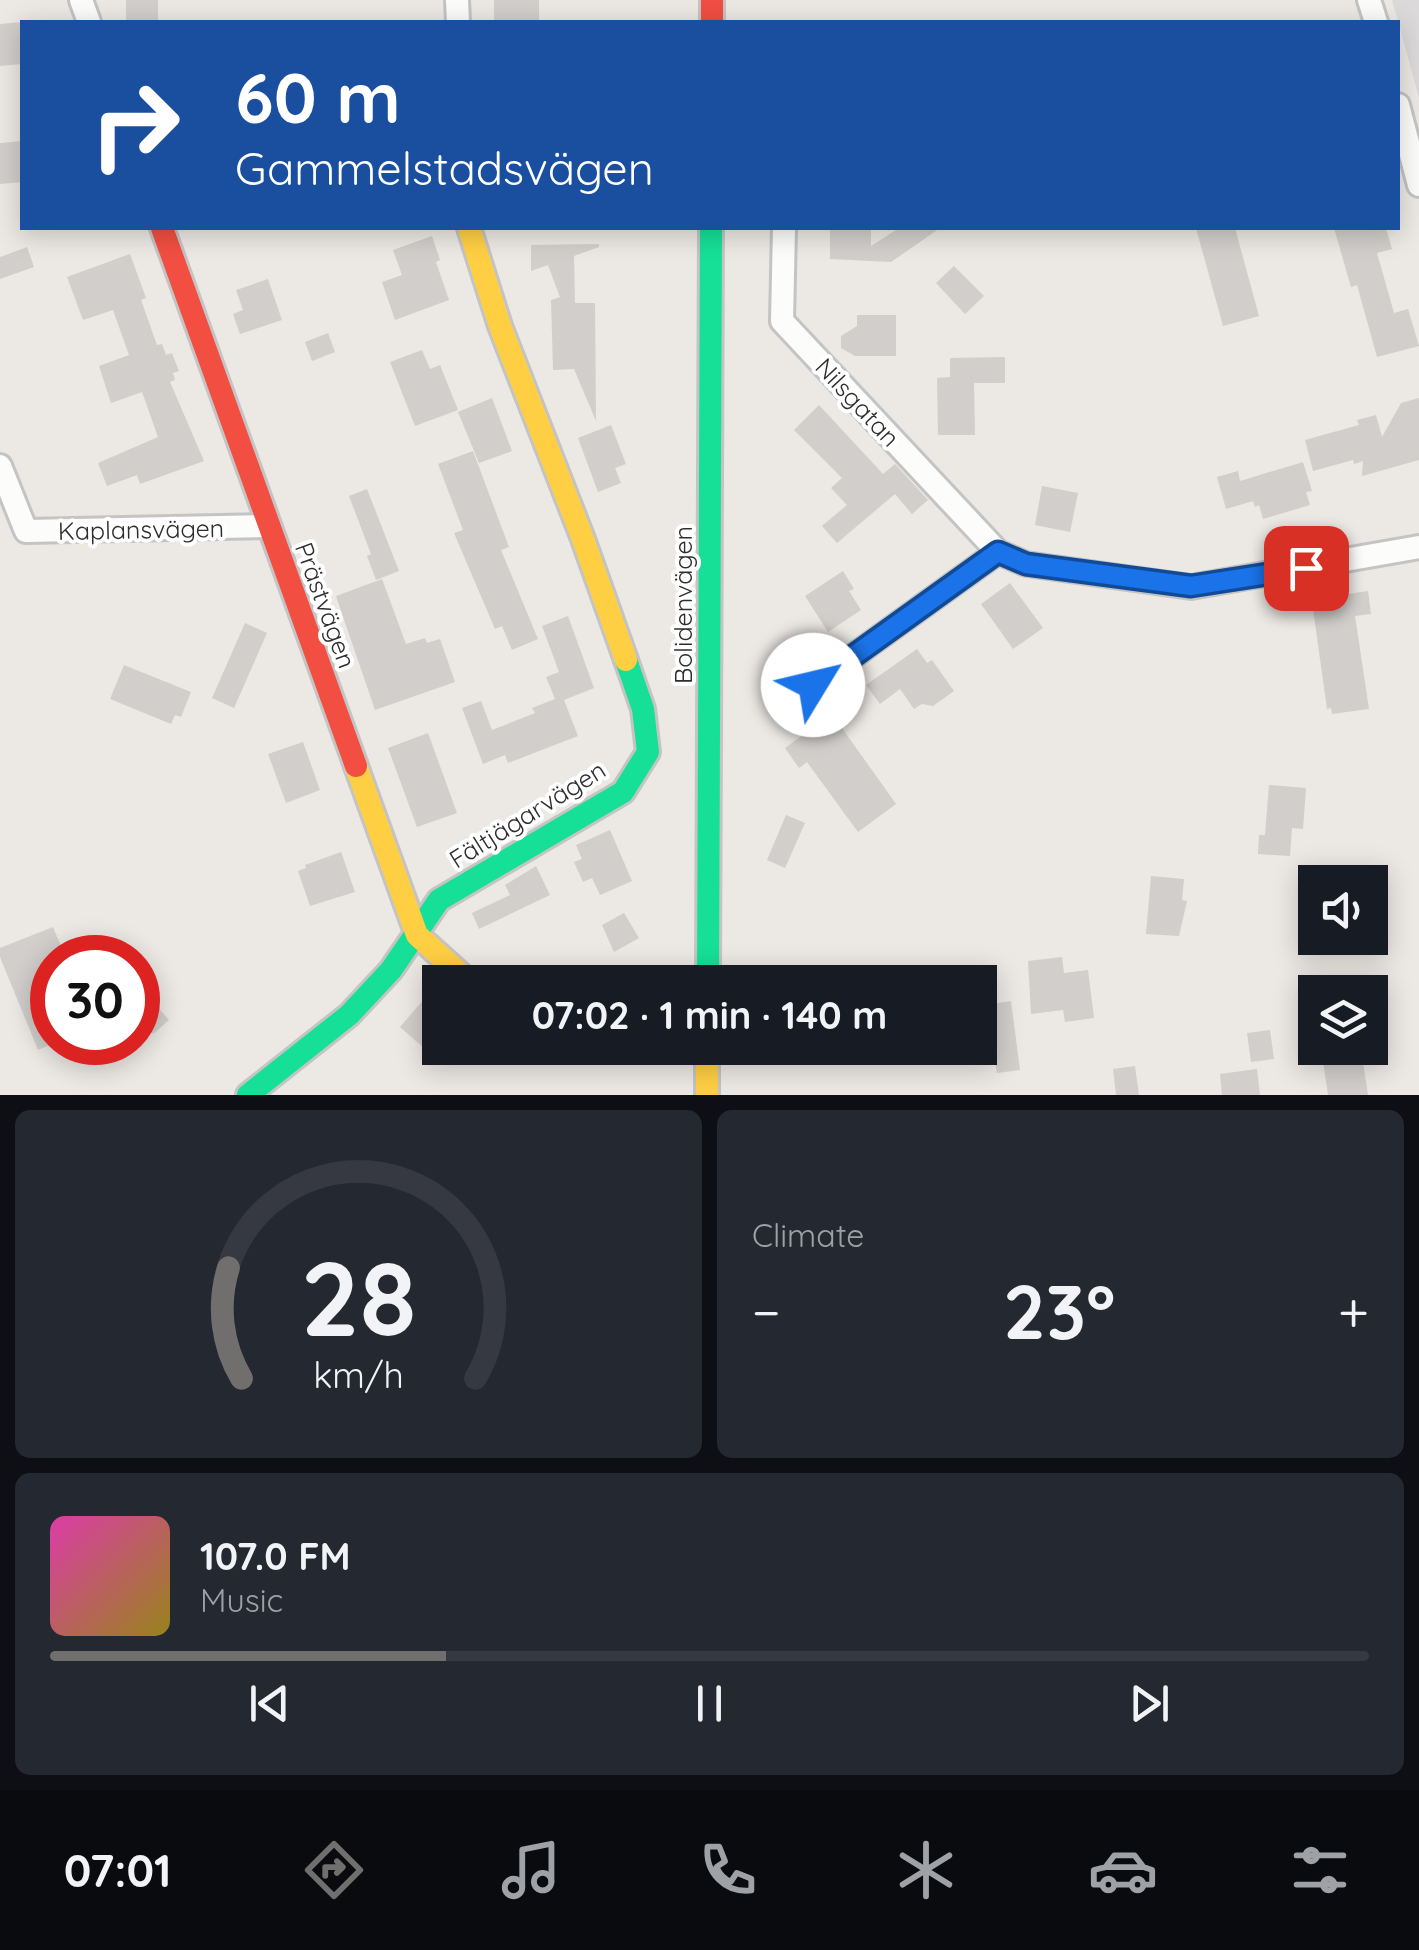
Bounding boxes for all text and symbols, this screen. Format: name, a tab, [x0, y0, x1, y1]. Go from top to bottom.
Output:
text: 60 m	[235, 53, 401, 141]
icon: right	[70, 60, 200, 190]
text: Gammelstadsvägen	[235, 140, 654, 196]
street label: Nilsgatan	[809, 351, 907, 453]
street label: Kaplansvägen	[58, 512, 224, 546]
street label: Bolidenvägen	[667, 526, 698, 684]
pin	[1264, 526, 1349, 611]
street label: Prästvägen	[289, 538, 363, 672]
icon: arrive	[1279, 541, 1334, 596]
position arrow	[761, 633, 865, 737]
street label: Fältjägarvägen	[443, 754, 611, 874]
map controls	[1298, 865, 1388, 1065]
button: sound	[1298, 865, 1388, 955]
speed limit sign: 30	[30, 935, 160, 1065]
button: layers	[1298, 975, 1388, 1065]
text: 07:02 · 1 min · 140 m	[532, 991, 887, 1039]
text: Climate	[752, 1215, 864, 1255]
text: 28	[300, 1232, 417, 1362]
text: 23°	[1003, 1264, 1116, 1358]
text: −	[752, 1277, 781, 1346]
text: +	[1338, 1277, 1369, 1346]
text: km/h	[313, 1352, 404, 1397]
text: 107.0 FM	[200, 1532, 351, 1580]
text: Music	[200, 1580, 283, 1620]
icon: previous	[242, 1676, 297, 1731]
icon: pause	[682, 1676, 737, 1731]
icon: next	[1122, 1676, 1177, 1731]
icon: directions	[299, 1835, 369, 1905]
icon: music	[496, 1835, 566, 1905]
icon: phone	[693, 1835, 763, 1905]
icon: climate	[891, 1835, 961, 1905]
icon: car	[1088, 1835, 1158, 1905]
icon: filters	[1285, 1835, 1355, 1905]
text: 07:01	[64, 1842, 172, 1898]

